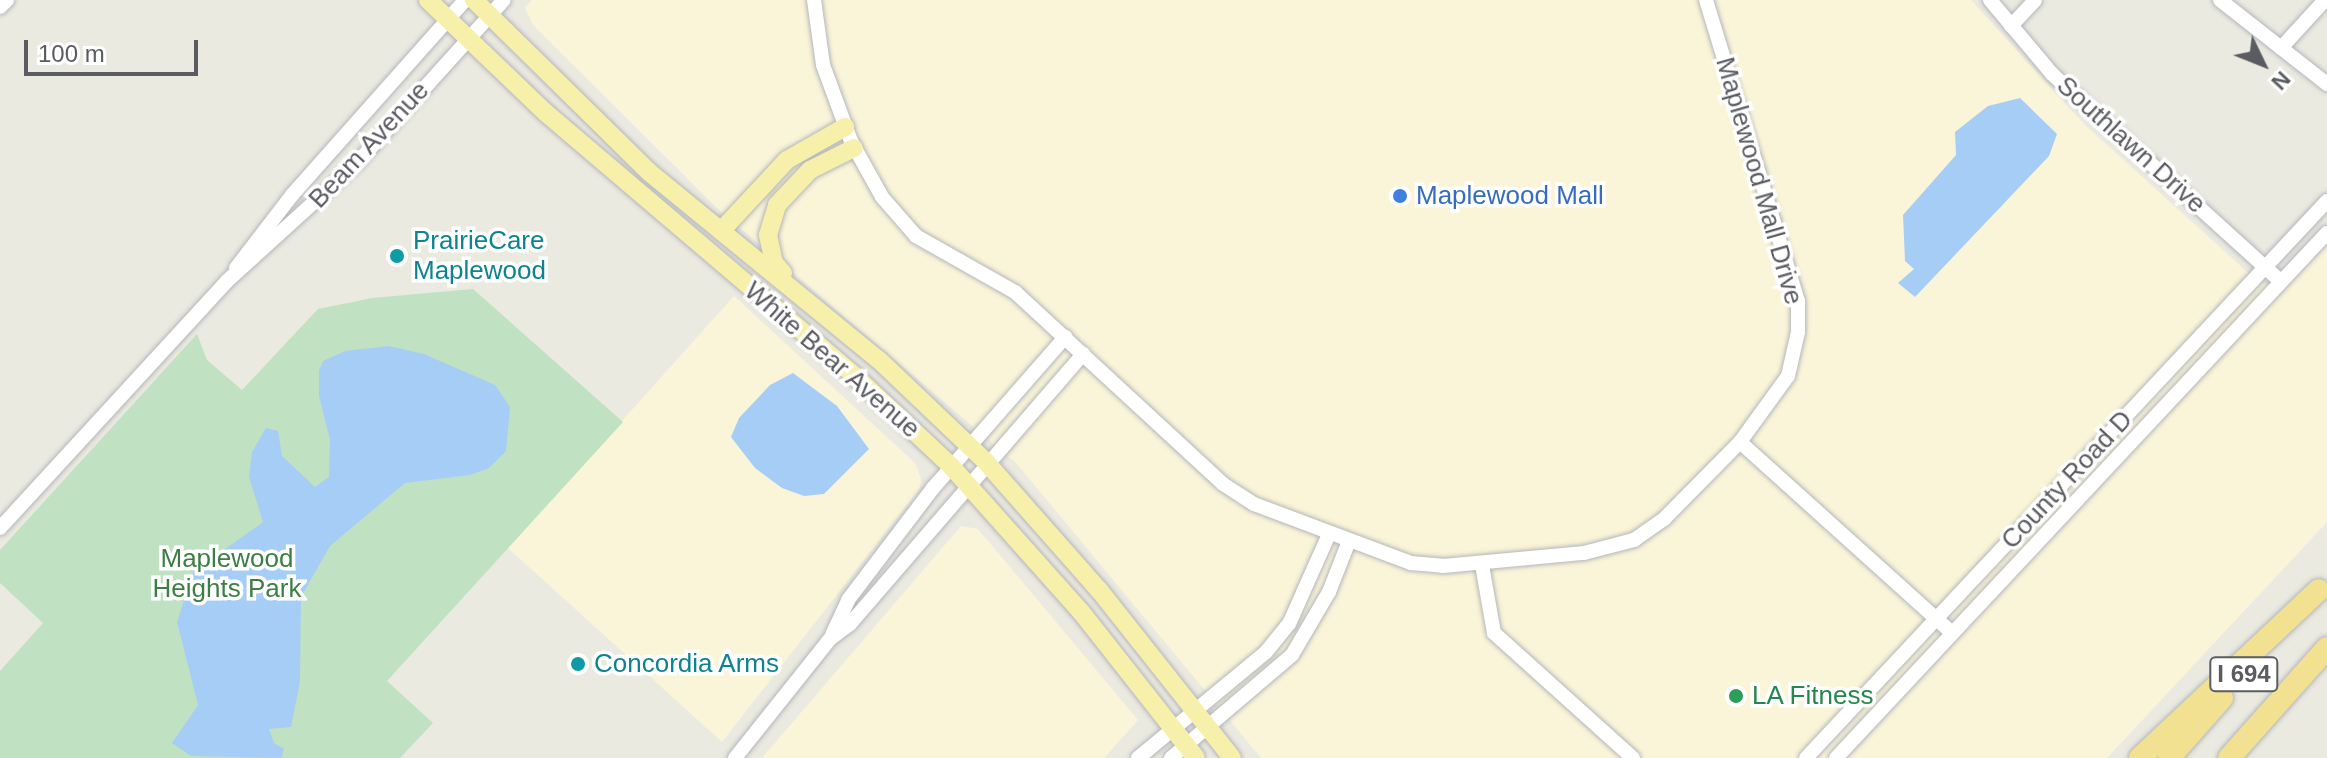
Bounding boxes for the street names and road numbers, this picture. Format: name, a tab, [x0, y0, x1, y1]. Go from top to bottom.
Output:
street label: Maplewood Mall Drive	[1709, 54, 1809, 308]
street label: Southlawn Drive	[2050, 70, 2212, 220]
street label: Beam Avenue	[302, 75, 436, 215]
street label: White Bear Avenue	[737, 275, 927, 445]
street label: County Road D	[1995, 404, 2139, 556]
road number: I 694	[2208, 654, 2280, 694]

